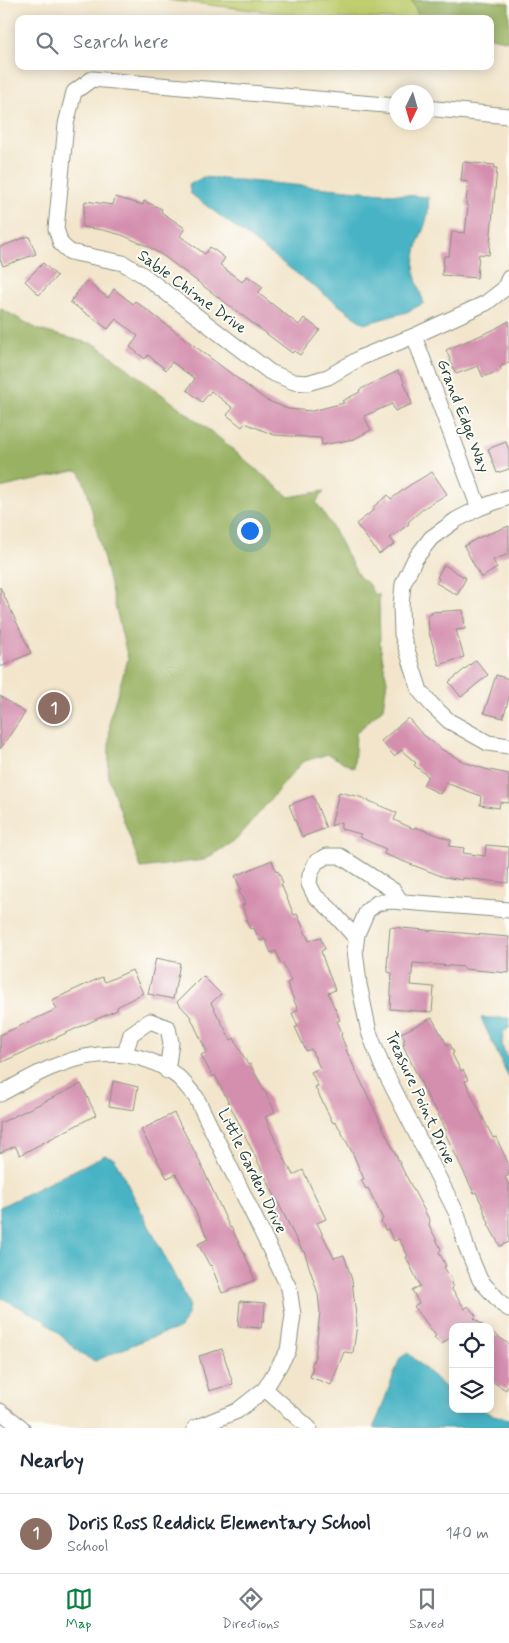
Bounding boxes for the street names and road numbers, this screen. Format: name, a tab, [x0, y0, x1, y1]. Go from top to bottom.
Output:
street label: Sable Chime Drive	[133, 245, 251, 339]
street label: Grand Edge Way	[431, 356, 494, 476]
street label: Treasure Point Drive	[380, 1028, 460, 1168]
street label: Little Garden Drive	[213, 1105, 291, 1237]

